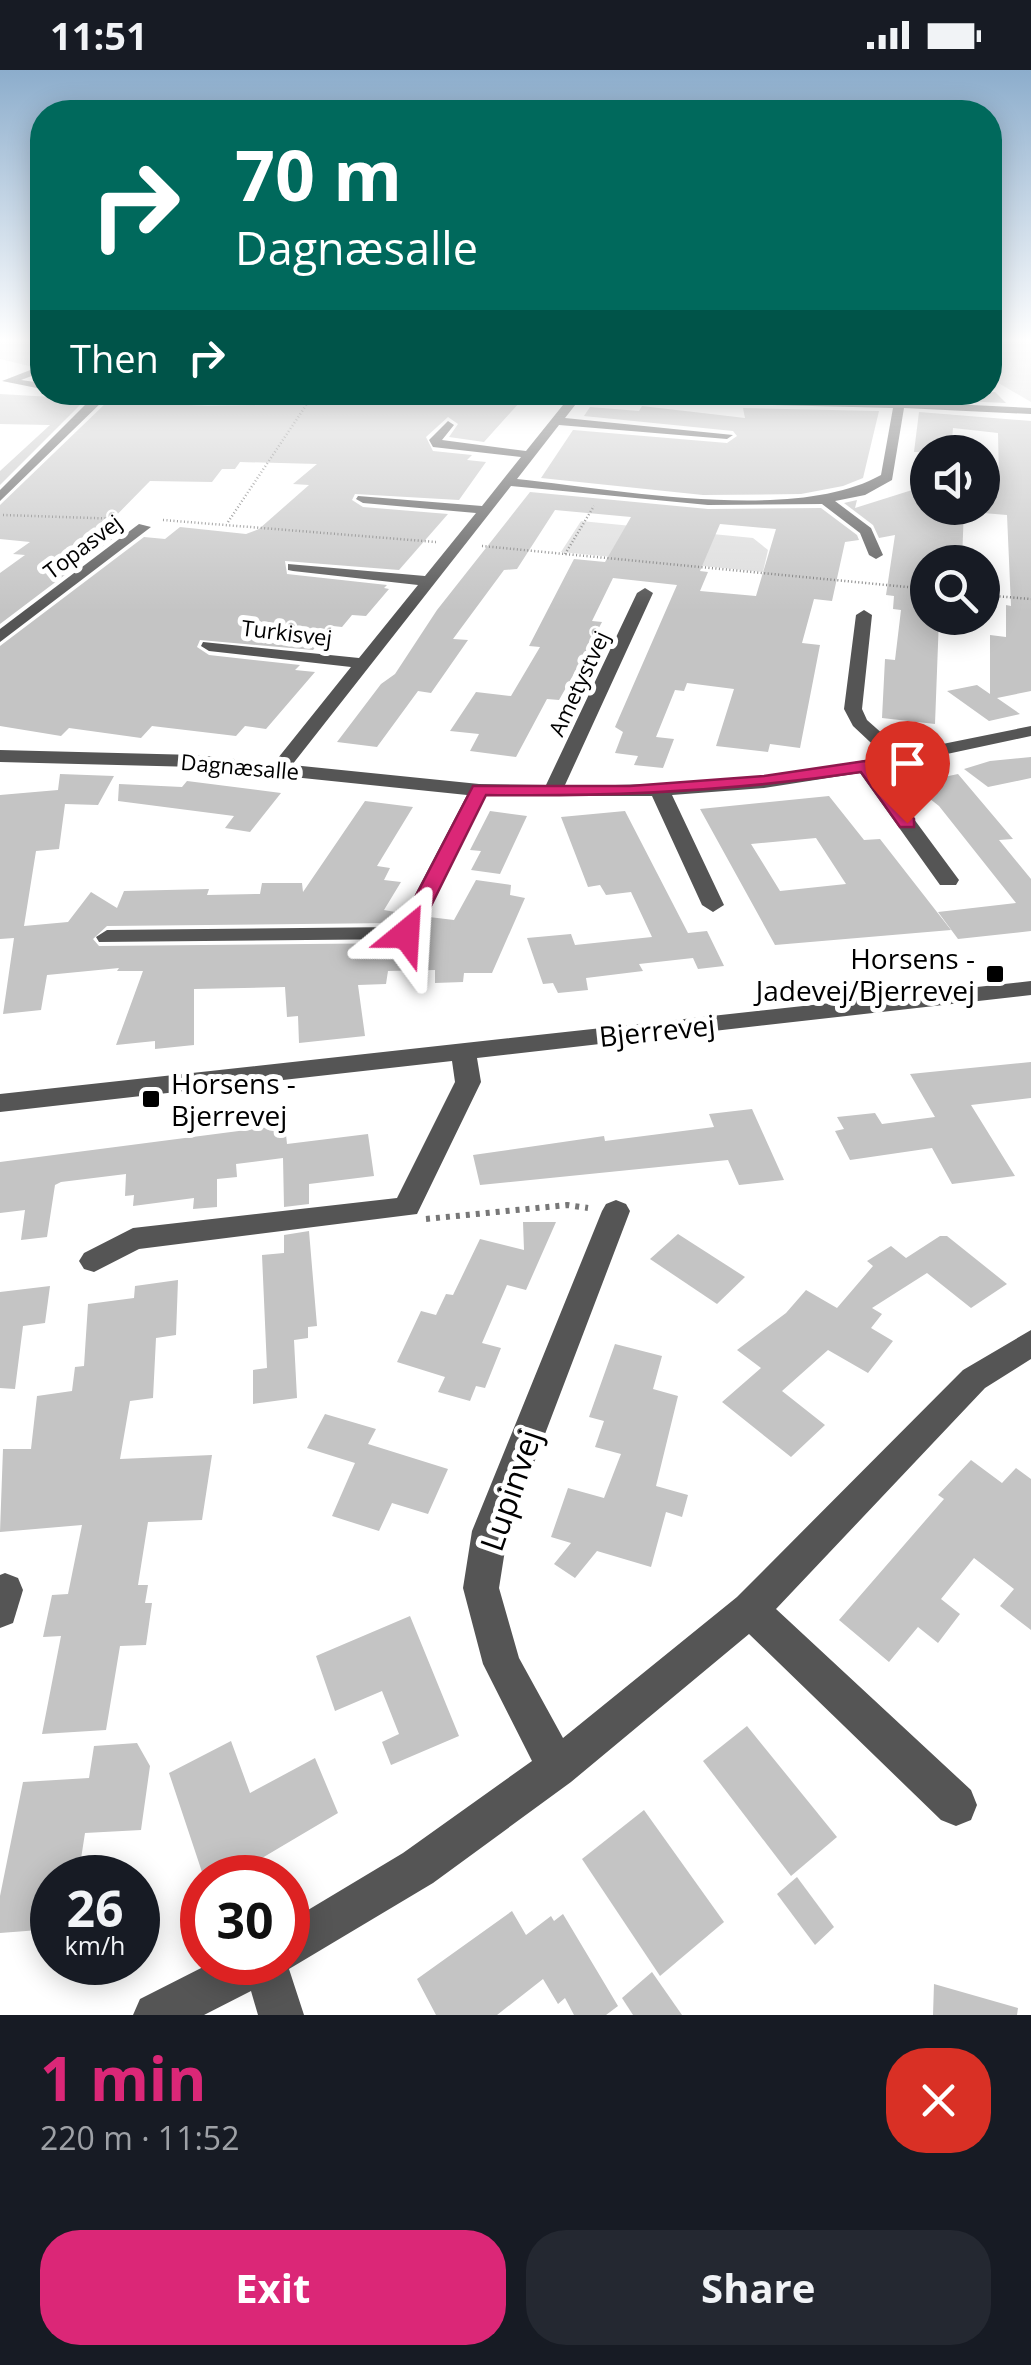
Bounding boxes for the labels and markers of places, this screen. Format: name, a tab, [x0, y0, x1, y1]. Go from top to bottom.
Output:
pin	[865, 721, 950, 824]
place label: Horsens - Jadevej/Bjerrevej	[753, 939, 975, 1009]
marker: Horsens - Jadevej/Bjerrevej	[984, 963, 1006, 985]
place label: Horsens - Bjerrevej	[171, 1064, 296, 1134]
marker: Horsens - Bjerrevej	[140, 1088, 162, 1110]

